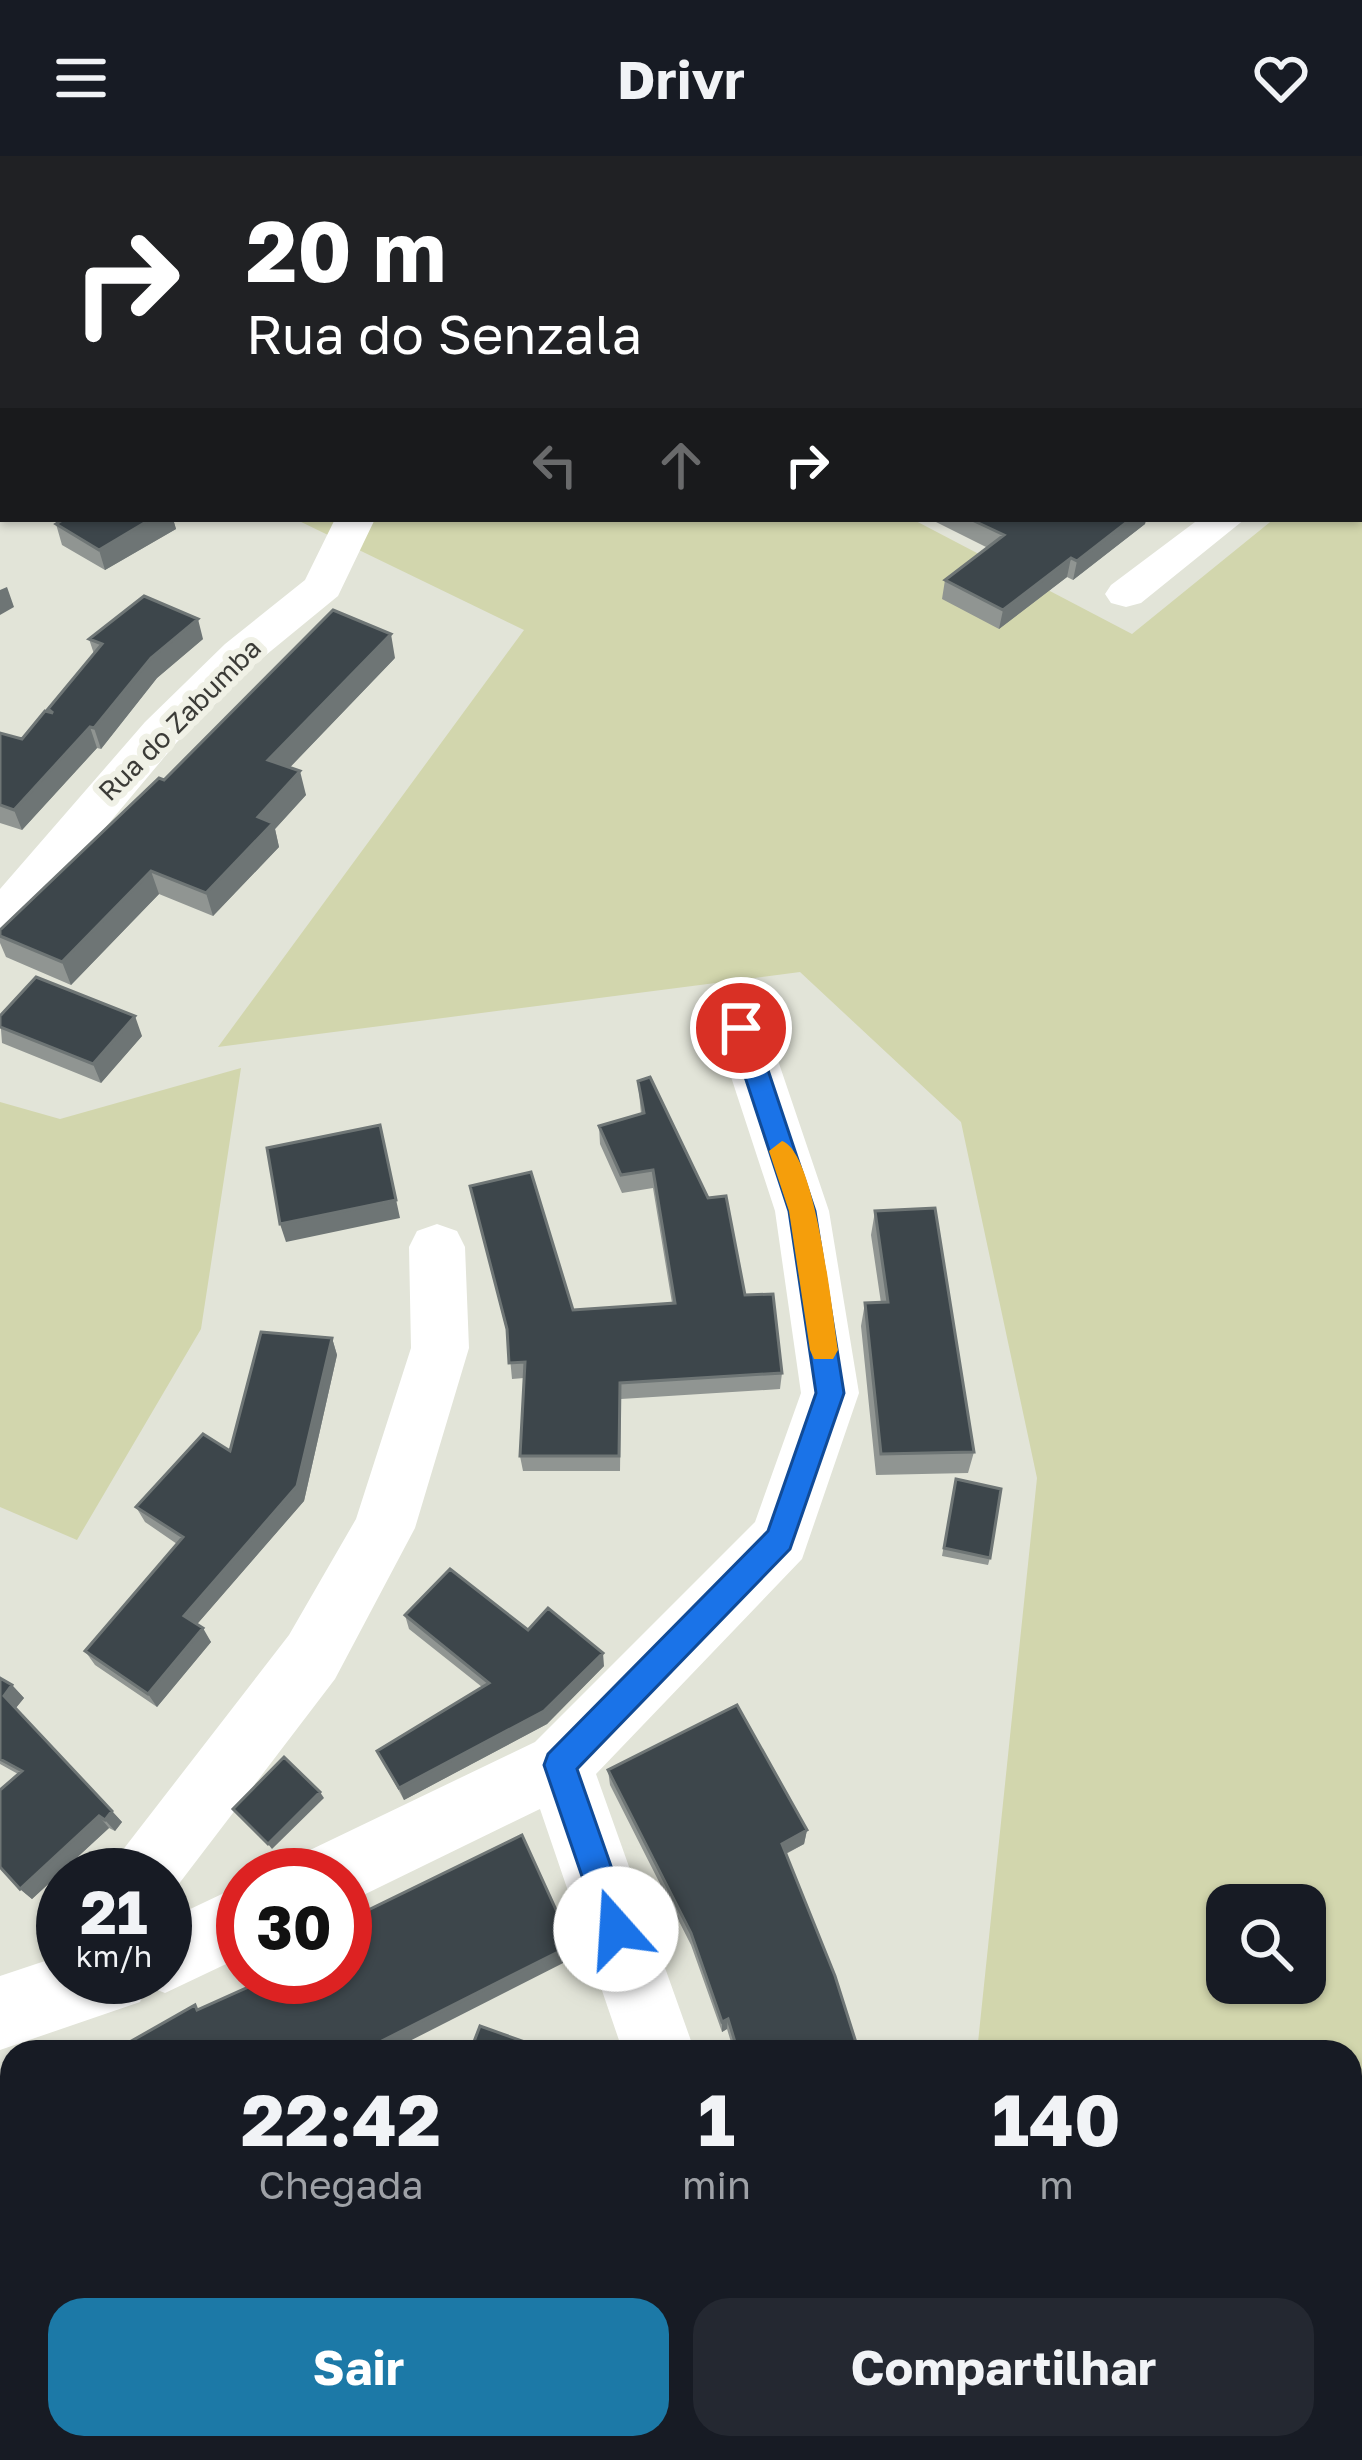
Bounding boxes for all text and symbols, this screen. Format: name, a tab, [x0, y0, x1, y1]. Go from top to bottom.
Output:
icon: menu	[48, 45, 114, 111]
icon: heart	[1248, 45, 1314, 111]
text: Drivr	[617, 46, 745, 111]
text: 20 m	[246, 200, 446, 300]
icon: right	[48, 204, 204, 360]
text: Rua do Senzala	[246, 301, 642, 366]
icon: left	[522, 432, 588, 498]
icon: ahead	[648, 432, 714, 498]
icon: right	[774, 432, 840, 498]
street label: Rua do Zabumba	[92, 632, 267, 807]
pin	[690, 977, 792, 1079]
icon: arrive	[708, 995, 774, 1061]
speed limit sign: 30	[216, 1848, 372, 2004]
position arrow	[553, 1866, 679, 1992]
text: 21	[80, 1875, 148, 1947]
map controls	[1206, 1884, 1326, 2004]
button: search	[1206, 1884, 1326, 2004]
text: km/h	[76, 1938, 152, 1974]
text: 22:42	[241, 2075, 441, 2162]
text: 1	[698, 2075, 735, 2162]
text: 140	[992, 2075, 1121, 2162]
text: Chegada	[258, 2161, 424, 2208]
text: min	[682, 2161, 751, 2208]
text: m	[1039, 2161, 1074, 2208]
button: Sair	[48, 2298, 669, 2436]
button: Compartilhar	[693, 2298, 1314, 2436]

